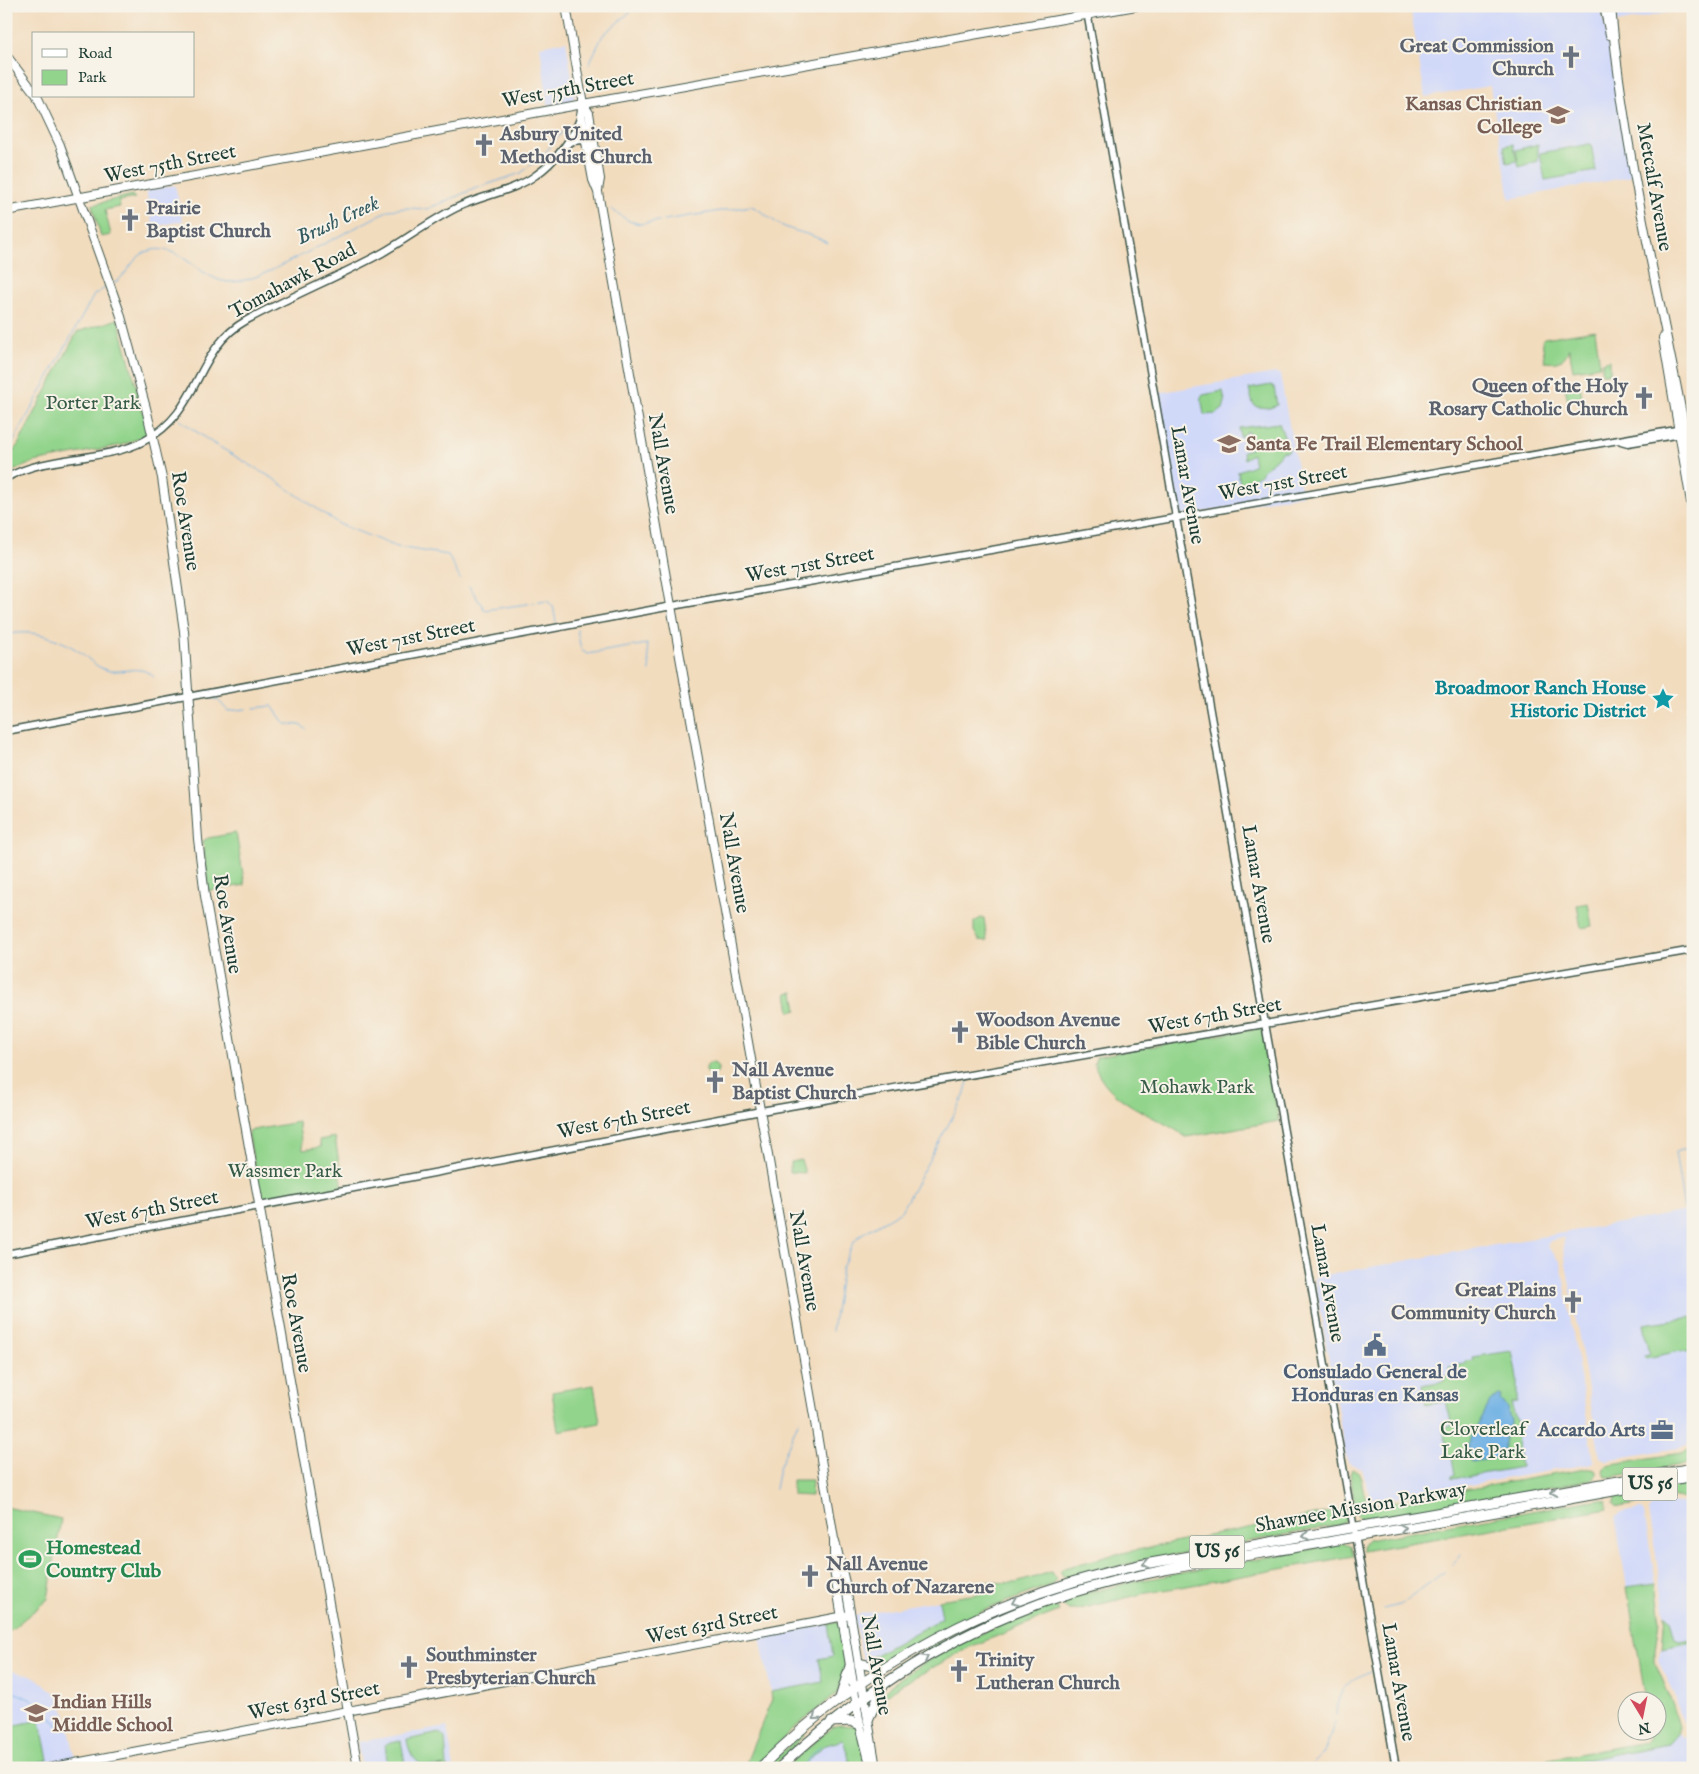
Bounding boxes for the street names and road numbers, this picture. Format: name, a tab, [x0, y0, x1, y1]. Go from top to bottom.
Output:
street label: West 75th Street	[500, 66, 636, 114]
street label: Metcalf Avenue	[1630, 121, 1678, 253]
street label: West 75th Street	[102, 139, 238, 189]
street label: Tomahawk Road	[225, 237, 361, 325]
street label: Nall Avenue	[642, 412, 684, 516]
street label: Lamar Avenue	[1164, 424, 1210, 546]
street label: West 71st Street	[1217, 459, 1349, 507]
street label: Roe Avenue	[165, 469, 205, 573]
street label: West 71st Street	[744, 541, 876, 589]
street label: West 71st Street	[345, 613, 477, 663]
street label: Nall Avenue	[713, 811, 755, 915]
street label: Lamar Avenue	[1235, 823, 1281, 945]
street label: Roe Avenue	[207, 872, 247, 976]
street label: West 67th Street	[1146, 992, 1284, 1040]
street label: West 67th Street	[555, 1095, 693, 1145]
street label: West 67th Street	[83, 1185, 221, 1235]
street label: Nall Avenue	[783, 1209, 825, 1313]
street label: Lamar Avenue	[1304, 1222, 1350, 1344]
street label: Roe Avenue	[275, 1271, 317, 1375]
road number: US 56	[1622, 1468, 1678, 1500]
street label: Shawnee Mission Parkway	[1253, 1477, 1469, 1539]
road number: US 56	[1190, 1535, 1244, 1568]
street label: West 63rd Street	[644, 1600, 780, 1650]
street label: Nall Avenue	[855, 1613, 897, 1717]
street label: Lamar Avenue	[1375, 1621, 1421, 1743]
street label: West 63rd Street	[246, 1676, 382, 1726]

